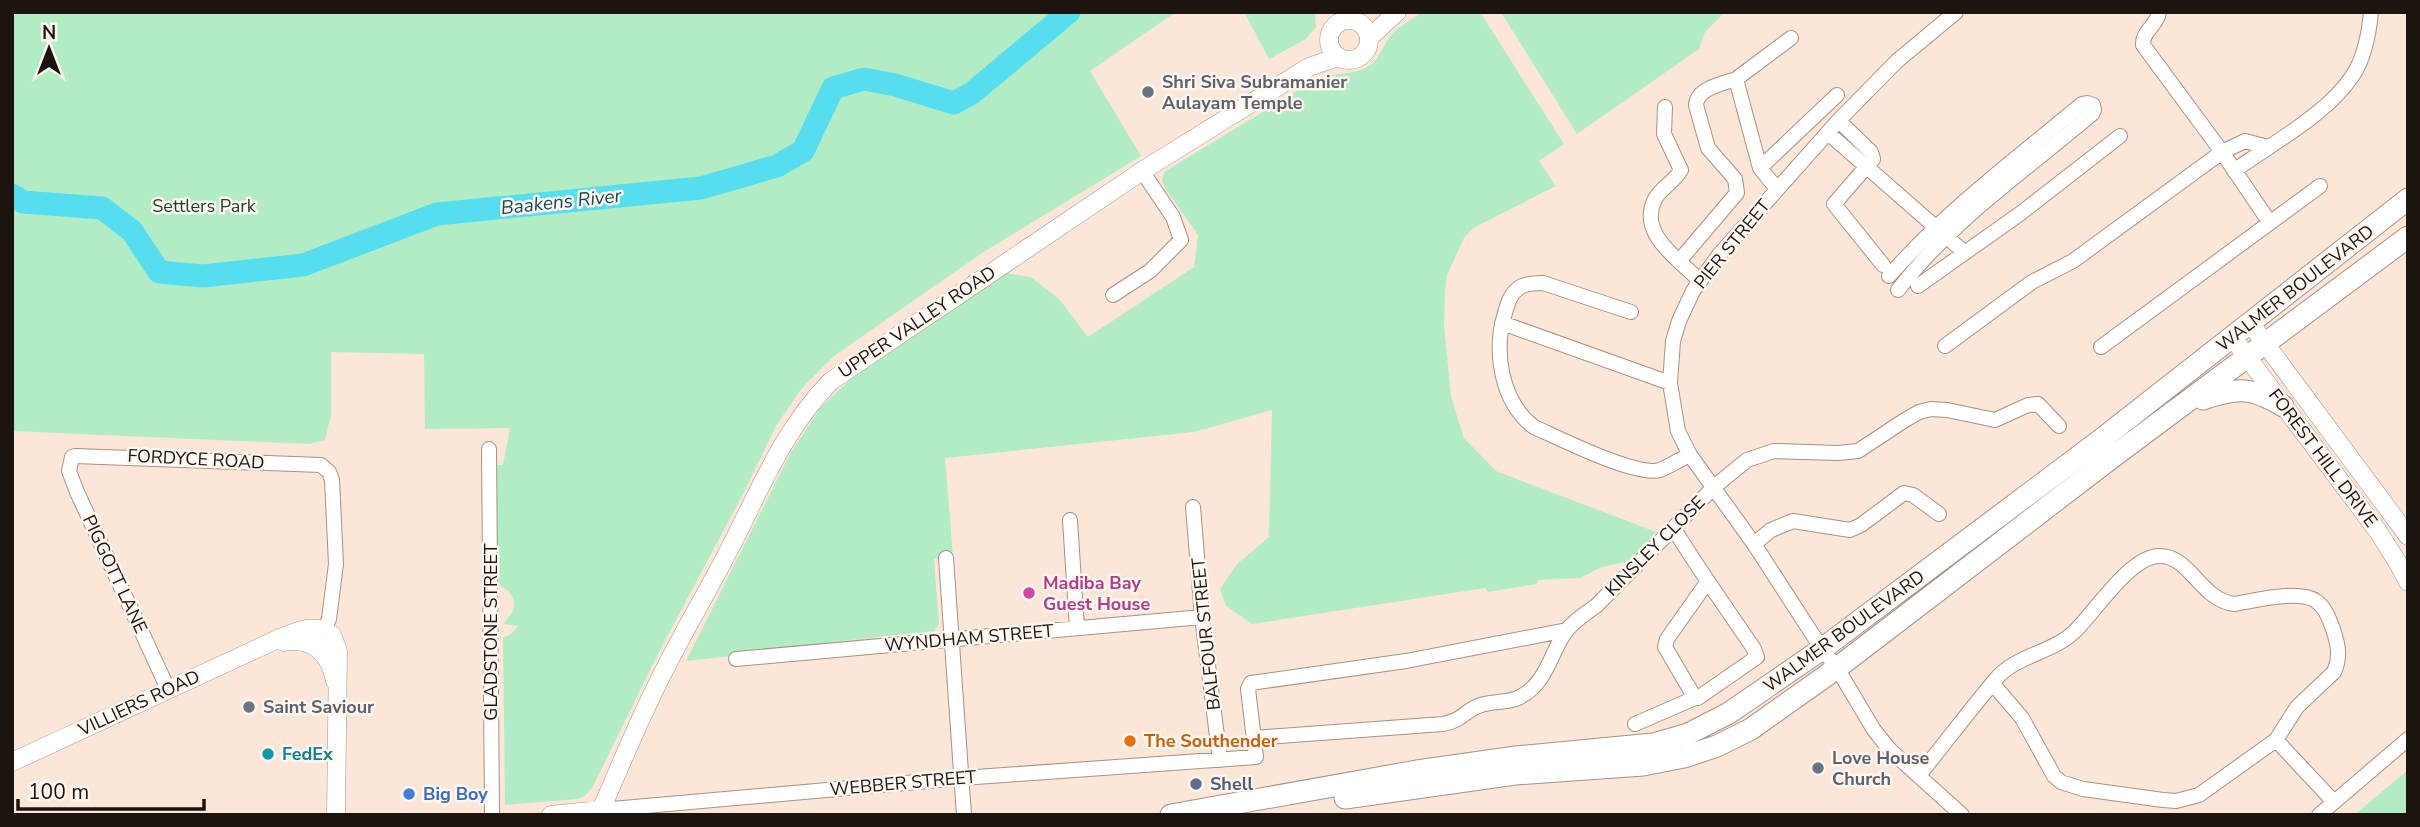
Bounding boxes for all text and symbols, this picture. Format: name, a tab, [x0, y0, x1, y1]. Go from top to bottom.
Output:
north arrow	[14, 14, 84, 84]
text: N	[42, 20, 56, 46]
place label: Shri Siva Subramanier Aulayam Temple	[1162, 70, 1347, 115]
marker: Shri Siva Subramanier Aulayam Temple	[1140, 84, 1156, 100]
water label: Baakens River	[500, 183, 624, 221]
park label: Settlers Park	[152, 194, 257, 218]
street label: PIER STREET	[1689, 194, 1776, 294]
street label: WALMER BOULEVARD	[2211, 219, 2379, 357]
street label: UPPER VALLEY ROAD	[834, 260, 1000, 384]
street label: FOREST HILL DRIVE	[2263, 384, 2383, 532]
street label: FORDYCE ROAD	[127, 443, 265, 475]
street label: KINSLEY CLOSE	[1600, 491, 1710, 601]
street label: PIGGOTT LANE	[77, 511, 153, 637]
street label: GLADSTONE STREET	[479, 543, 503, 721]
street label: BALFOUR STREET	[1186, 556, 1226, 712]
street label: WALMER BOULEVARD	[1759, 564, 1929, 698]
place label: Madiba Bay Guest House	[1043, 571, 1150, 616]
marker: Madiba Bay Guest House	[1021, 585, 1037, 601]
street label: WYNDHAM STREET	[883, 619, 1055, 657]
street label: VILLIERS ROAD	[73, 664, 204, 742]
place label: Saint Saviour	[263, 695, 374, 719]
marker: Saint Saviour	[241, 699, 257, 715]
place label: The Southender	[1144, 729, 1278, 753]
marker: The Southender	[1122, 733, 1138, 749]
place label: FedEx	[282, 742, 333, 766]
marker: FedEx	[260, 746, 276, 762]
place label: Love House Church	[1832, 746, 1930, 791]
marker: Love House Church	[1810, 760, 1826, 776]
street label: WEBBER STREET	[829, 765, 977, 801]
scale bar	[18, 768, 203, 812]
place label: Shell	[1210, 772, 1253, 796]
marker: Shell	[1188, 776, 1204, 792]
text: 100 m	[28, 778, 89, 806]
place label: Big Boy	[423, 782, 488, 806]
marker: Big Boy	[401, 786, 417, 802]

